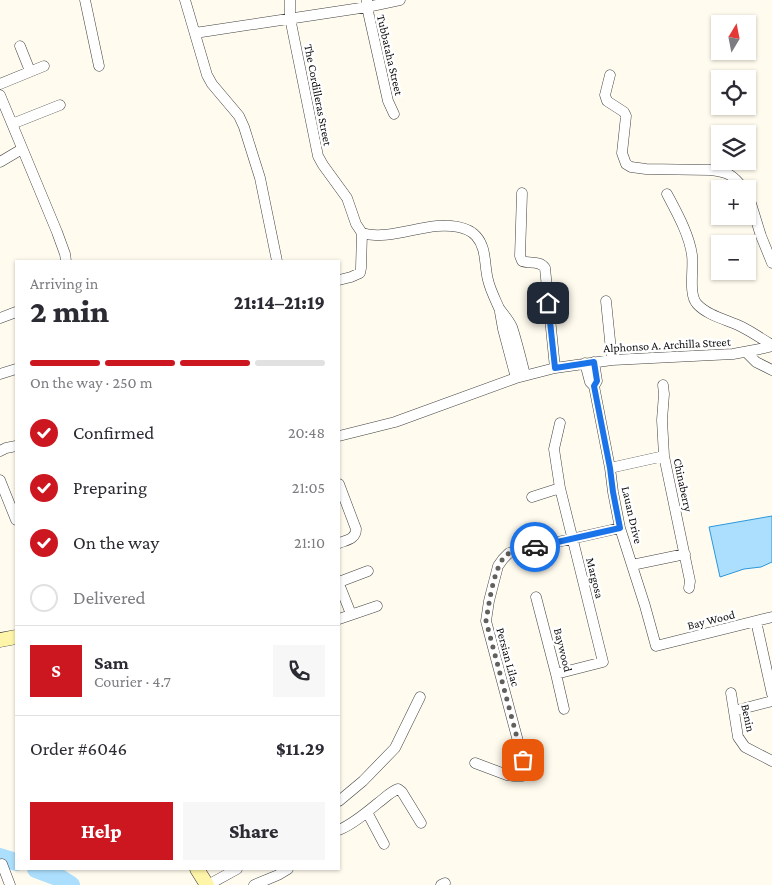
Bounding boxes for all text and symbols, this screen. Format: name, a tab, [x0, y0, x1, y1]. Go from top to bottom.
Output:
street label: Tubbataha Street	[374, 13, 406, 98]
north arrow	[711, 15, 756, 60]
map controls	[711, 15, 756, 280]
street label: The Cordilleras Street	[301, 43, 335, 148]
button: locate	[711, 70, 756, 115]
button: layers	[711, 125, 756, 170]
button: +	[711, 180, 756, 225]
button: −	[711, 235, 756, 280]
text: Arriving in	[30, 275, 98, 292]
pin	[527, 282, 569, 324]
icon: home	[534, 289, 562, 317]
text: 21:14–21:19	[234, 292, 325, 313]
text: 2 min	[30, 293, 109, 329]
street label: Alphonso A. Archilla Street	[603, 335, 732, 355]
text: On the way · 250 m	[30, 374, 153, 391]
icon: check	[30, 419, 58, 447]
text: Confirmed	[73, 422, 154, 443]
text: 20:48	[288, 424, 325, 441]
street label: Chinaberry	[671, 457, 696, 513]
icon: check	[30, 474, 58, 502]
text: Preparing	[73, 477, 147, 498]
text: 21:05	[292, 479, 325, 496]
street label: Lauan Drive	[619, 485, 645, 545]
courier	[510, 522, 560, 572]
icon: check	[30, 529, 58, 557]
text: On the way	[73, 532, 159, 553]
icon: car	[521, 533, 549, 561]
text: 21:10	[294, 534, 325, 551]
street label: Margosa	[583, 556, 607, 600]
text: Delivered	[73, 587, 146, 608]
street label: Bay Wood	[686, 607, 737, 633]
street label: Persian Lilac	[493, 626, 523, 688]
street label: Baywood	[551, 627, 575, 674]
button: phone	[273, 645, 325, 697]
text: Sam	[94, 652, 129, 673]
text: S	[51, 660, 61, 681]
text: Courier · 4.7	[94, 673, 171, 690]
street label: Benin	[738, 703, 758, 734]
text: Order #6046	[30, 738, 127, 759]
text: $11.29	[276, 738, 325, 759]
pin	[502, 739, 544, 781]
icon: bag	[509, 746, 537, 774]
button: Help	[30, 802, 173, 860]
button: Share	[183, 802, 325, 860]

